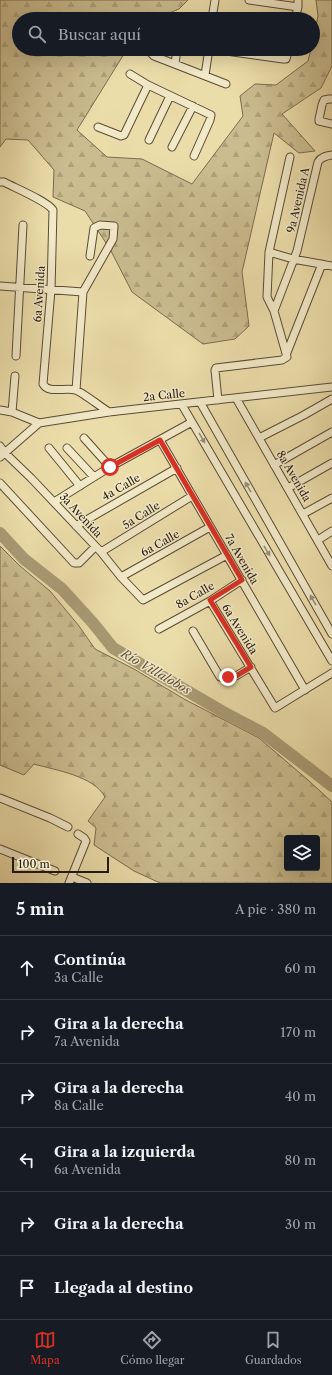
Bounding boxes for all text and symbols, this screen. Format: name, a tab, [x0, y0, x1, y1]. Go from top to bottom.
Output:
search box	[12, 12, 320, 56]
icon: search	[26, 23, 48, 45]
text: Buscar aquí	[58, 25, 141, 44]
street label: 9a Avenida A	[284, 165, 313, 234]
street label: 6a Avenida	[30, 265, 48, 323]
street label: 2a Calle	[142, 386, 186, 404]
one-way arrow	[198, 432, 205, 444]
street label: 8a Avenida	[274, 448, 314, 504]
route start	[101, 458, 119, 476]
street label: 4a Calle	[99, 470, 143, 504]
one-way arrow	[245, 481, 252, 493]
street label: 3a Avenida	[57, 490, 105, 540]
street label: 5a Calle	[120, 498, 162, 532]
street label: 6a Calle	[138, 527, 182, 559]
street label: 7a Avenida	[222, 531, 262, 587]
one-way arrow	[263, 546, 271, 556]
street label: 8a Calle	[173, 578, 217, 612]
one-way arrow	[309, 594, 316, 606]
street label: 6a Avenida	[219, 601, 261, 657]
water label: Río Villalobos	[118, 645, 194, 698]
route end	[219, 668, 237, 686]
map controls	[284, 835, 320, 871]
button: layers	[284, 835, 320, 871]
scale bar	[12, 855, 109, 874]
text: 100 m	[18, 857, 50, 871]
text: 5 min	[16, 899, 64, 919]
text: A pie · 380 m	[235, 901, 316, 917]
text: Continúa	[54, 950, 126, 969]
icon: ahead	[16, 957, 38, 979]
text: 60 m	[285, 960, 316, 976]
text: 3a Calle	[54, 969, 103, 985]
text: Gira a la derecha	[54, 1014, 184, 1033]
icon: right	[16, 1021, 38, 1043]
text: 170 m	[280, 1024, 316, 1040]
text: 7a Avenida	[54, 1033, 120, 1049]
text: Gira a la derecha	[54, 1078, 184, 1097]
icon: right	[16, 1085, 38, 1107]
text: 40 m	[285, 1088, 316, 1104]
text: 8a Calle	[54, 1097, 104, 1113]
text: Gira a la izquierda	[54, 1142, 195, 1161]
icon: left	[16, 1149, 38, 1171]
text: 80 m	[284, 1152, 316, 1168]
text: 6a Avenida	[54, 1161, 121, 1177]
icon: right	[16, 1213, 38, 1235]
text: Gira a la derecha	[54, 1214, 184, 1233]
text: 30 m	[285, 1216, 316, 1232]
icon: arrive	[16, 1277, 38, 1299]
text: Llegada al destino	[54, 1278, 193, 1297]
tab: Mapa	[30, 1329, 60, 1367]
tab: Cómo llegar	[120, 1329, 184, 1367]
tab: Guardados	[245, 1329, 302, 1367]

